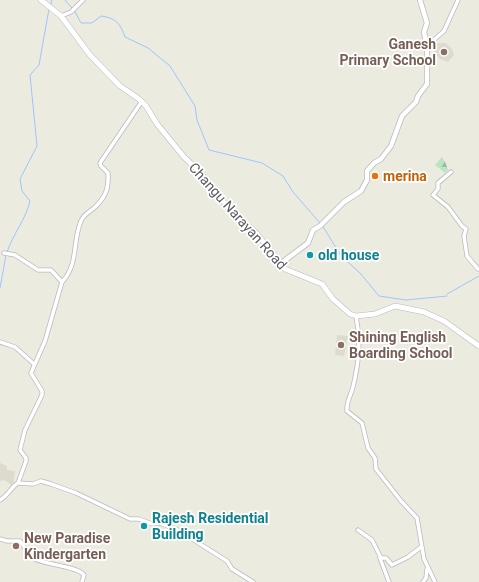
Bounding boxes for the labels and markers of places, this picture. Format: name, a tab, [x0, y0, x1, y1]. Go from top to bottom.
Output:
place label: Ganesh Primary School	[339, 36, 436, 68]
marker: Ganesh Primary School	[439, 47, 449, 57]
place label: merina	[383, 168, 427, 184]
marker: merina	[370, 171, 380, 181]
place label: old house	[318, 247, 380, 263]
marker: old house	[305, 250, 315, 260]
place label: Shining English Boarding School	[349, 329, 453, 361]
marker: Shining English Boarding School	[336, 340, 346, 350]
place label: Rajesh Residential Building	[152, 510, 269, 542]
marker: Rajesh Residential Building	[139, 521, 149, 531]
place label: New Paradise Kindergarten	[24, 530, 111, 562]
marker: New Paradise Kindergarten	[11, 541, 21, 551]

